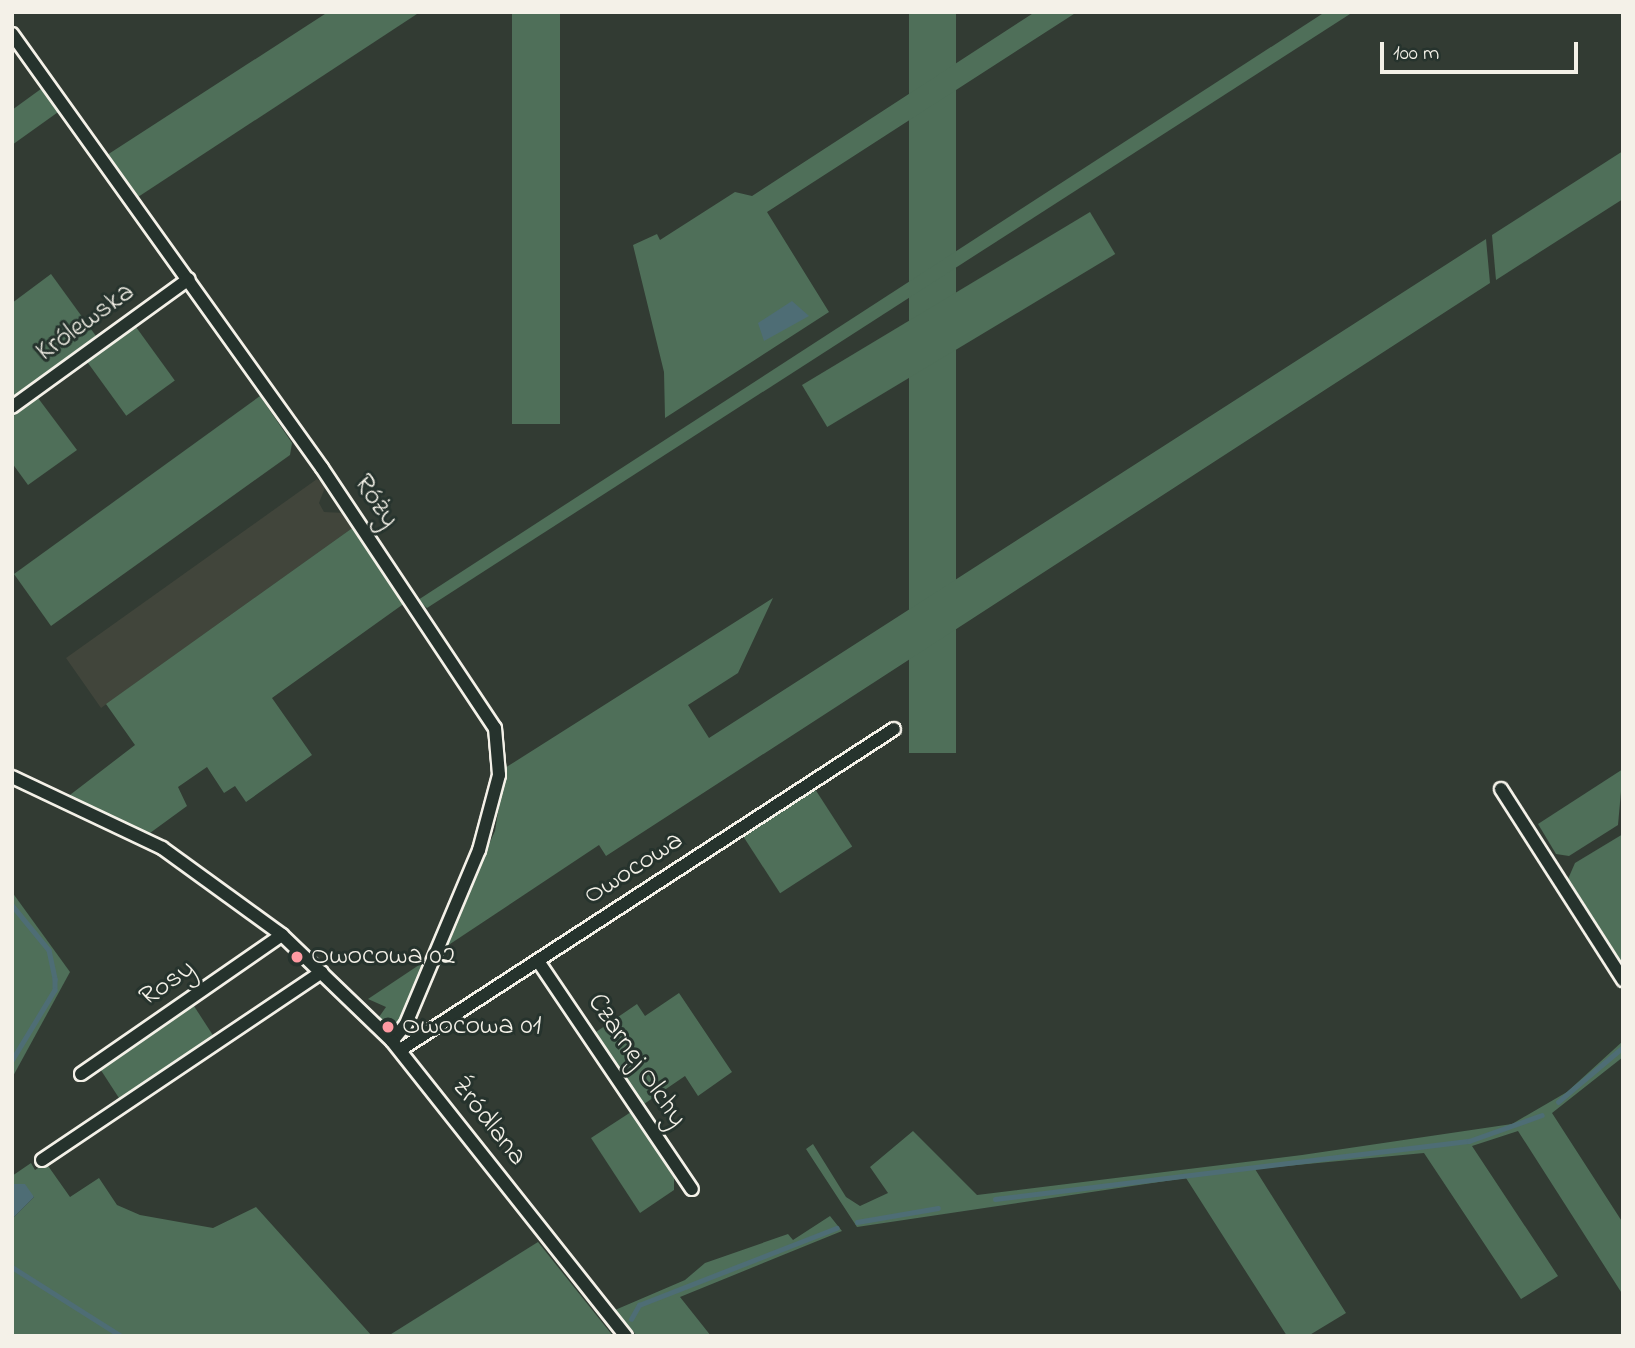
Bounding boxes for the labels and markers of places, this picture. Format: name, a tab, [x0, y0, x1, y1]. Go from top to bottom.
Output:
place label: Owocowa 02	[311, 940, 456, 974]
marker: Owocowa 02	[289, 949, 305, 965]
place label: Owocowa 01	[402, 1010, 542, 1044]
marker: Owocowa 01	[380, 1019, 396, 1035]

